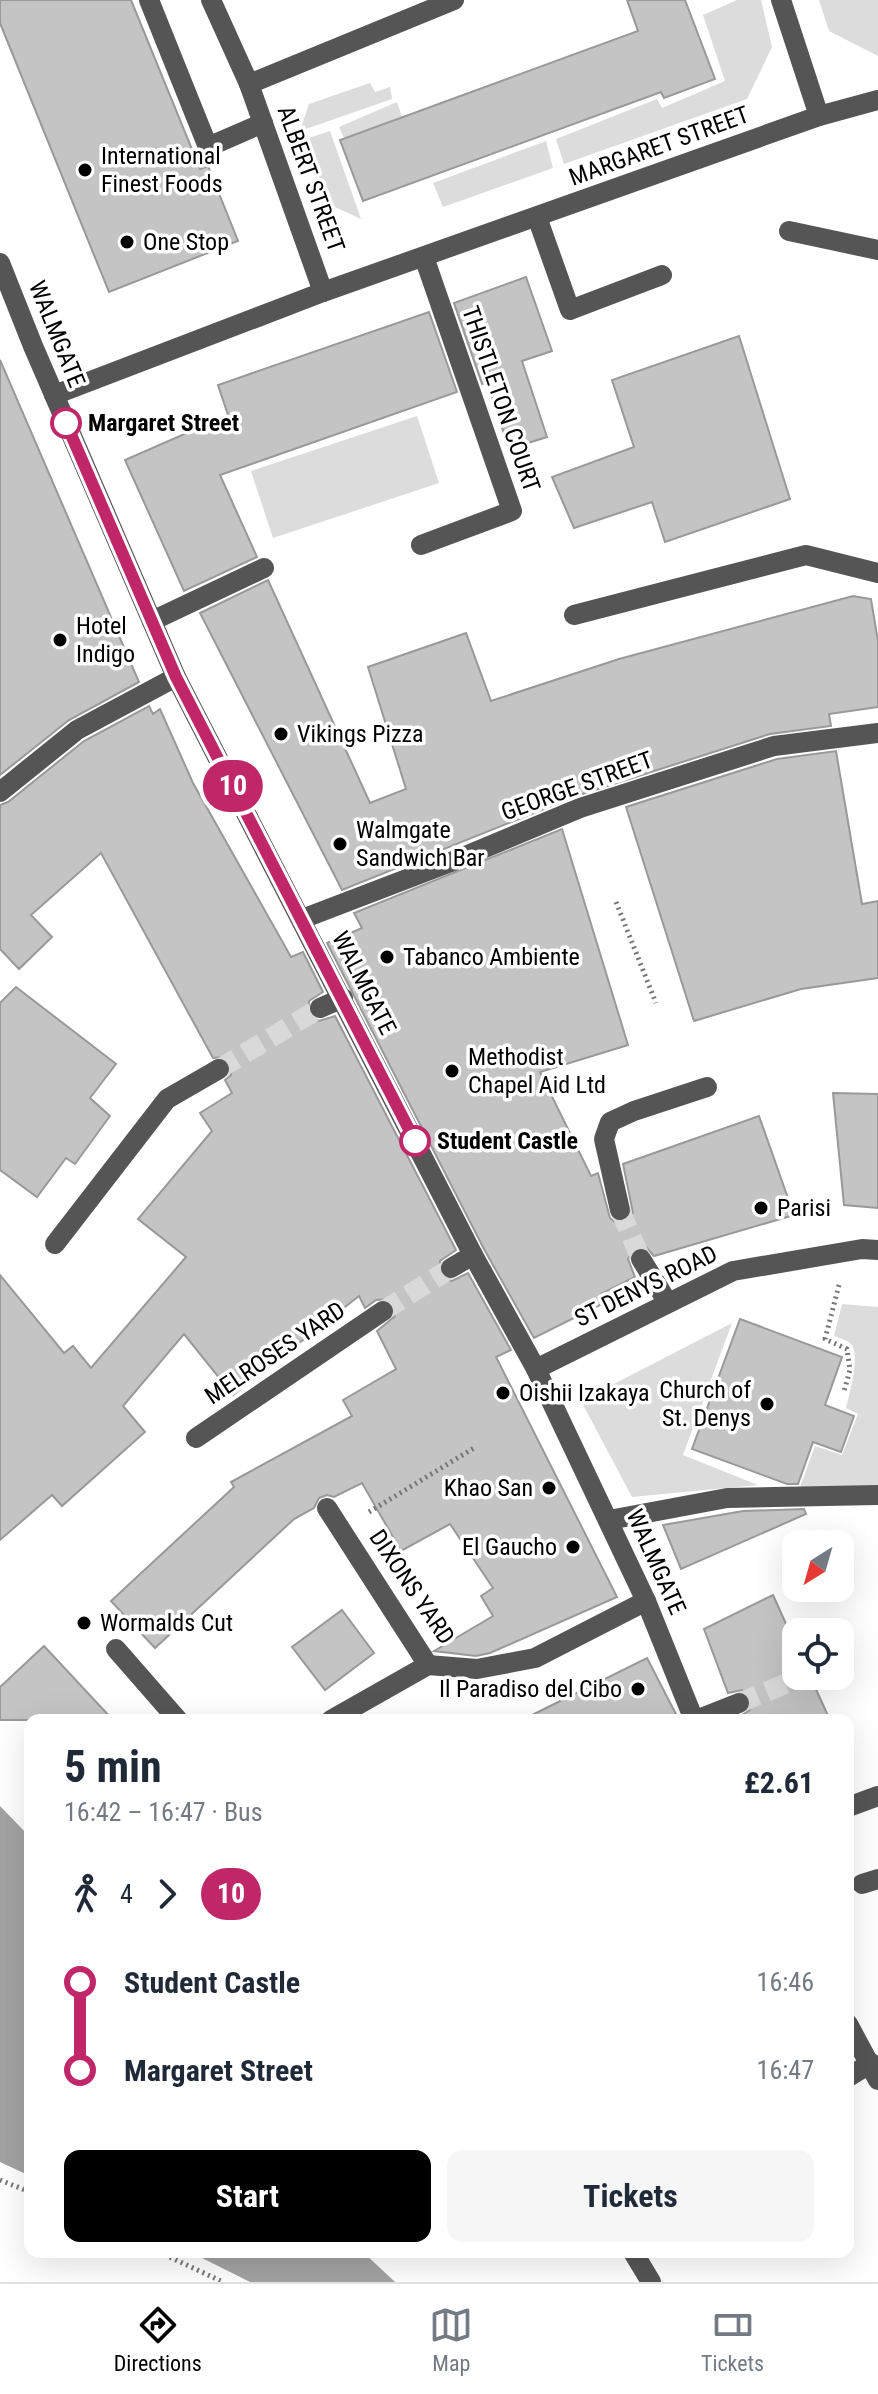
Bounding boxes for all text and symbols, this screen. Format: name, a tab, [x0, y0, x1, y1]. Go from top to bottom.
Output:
street label: MARGARET STREET	[565, 100, 753, 192]
street label: ALBERT STREET	[272, 102, 350, 256]
place label: International Finest Foods	[101, 142, 223, 198]
marker: International Finest Foods	[76, 161, 94, 179]
place label: One Stop	[143, 228, 229, 256]
marker: One Stop	[118, 233, 136, 251]
street label: WALMGATE	[23, 277, 91, 391]
street label: THISTLETON COURT	[456, 302, 546, 496]
marker: Margaret Street	[51, 408, 81, 438]
place label: Margaret Street	[88, 409, 239, 437]
place label: Hotel Indigo	[76, 612, 135, 668]
marker: Hotel Indigo	[51, 631, 69, 649]
place label: Vikings Pizza	[297, 720, 424, 748]
marker: Vikings Pizza	[272, 725, 290, 743]
street label: GEORGE STREET	[497, 746, 657, 826]
line badge: 10	[197, 760, 269, 812]
text: 10	[219, 769, 247, 802]
place label: Walmgate Sandwich Bar	[356, 816, 485, 872]
marker: Walmgate Sandwich Bar	[331, 835, 349, 853]
street label: WALMGATE	[326, 927, 402, 1039]
place label: Tabanco Ambiente	[403, 943, 580, 971]
marker: Tabanco Ambiente	[378, 948, 396, 966]
place label: Methodist Chapel Aid Ltd	[468, 1043, 606, 1099]
marker: Methodist Chapel Aid Ltd	[443, 1062, 461, 1080]
marker: Student Castle	[400, 1126, 430, 1156]
place label: Student Castle	[437, 1127, 578, 1155]
place label: Parisi	[777, 1194, 831, 1222]
marker: Parisi	[752, 1199, 770, 1217]
street label: ST DENYS ROAD	[570, 1239, 722, 1333]
street label: MELROSES YARD	[200, 1296, 350, 1410]
place label: Church of St. Denys	[659, 1376, 751, 1432]
place label: Oishii Izakaya	[519, 1379, 649, 1407]
marker: Oishii Izakaya	[494, 1384, 512, 1402]
marker: Church of St. Denys	[758, 1395, 776, 1413]
place label: Khao San	[444, 1474, 533, 1502]
marker: Khao San	[540, 1479, 558, 1497]
street label: WALMGATE	[620, 1505, 692, 1619]
street label: DIXONS YARD	[364, 1525, 460, 1649]
north arrow	[782, 1530, 854, 1602]
map controls	[782, 1530, 854, 1690]
place label: El Gaucho	[462, 1533, 557, 1561]
marker: El Gaucho	[564, 1538, 582, 1556]
place label: Wormalds Cut	[100, 1609, 233, 1637]
marker: Wormalds Cut	[75, 1614, 93, 1632]
button: locate	[782, 1618, 854, 1690]
place label: Il Paradiso del Cibo	[439, 1675, 622, 1703]
marker: Il Paradiso del Cibo	[629, 1680, 647, 1698]
text: 5 min	[64, 1741, 162, 1793]
text: £2.61	[744, 1765, 814, 1800]
text: 16:42 – 16:47 · Bus	[64, 1797, 263, 1827]
icon: walk	[64, 1872, 108, 1916]
icon: forward	[145, 1872, 189, 1916]
text: 10	[217, 1877, 245, 1910]
text: 4	[120, 1879, 133, 1909]
text: Student Castle	[124, 1965, 300, 2000]
text: 16:46	[757, 1967, 814, 1997]
text: Margaret Street	[124, 2053, 313, 2088]
text: 16:47	[757, 2055, 814, 2085]
button: Start	[64, 2150, 431, 2242]
button: Tickets	[447, 2150, 814, 2242]
tab: Directions	[114, 2303, 202, 2376]
tab: Map	[429, 2303, 473, 2376]
tab: Tickets	[701, 2303, 764, 2376]

